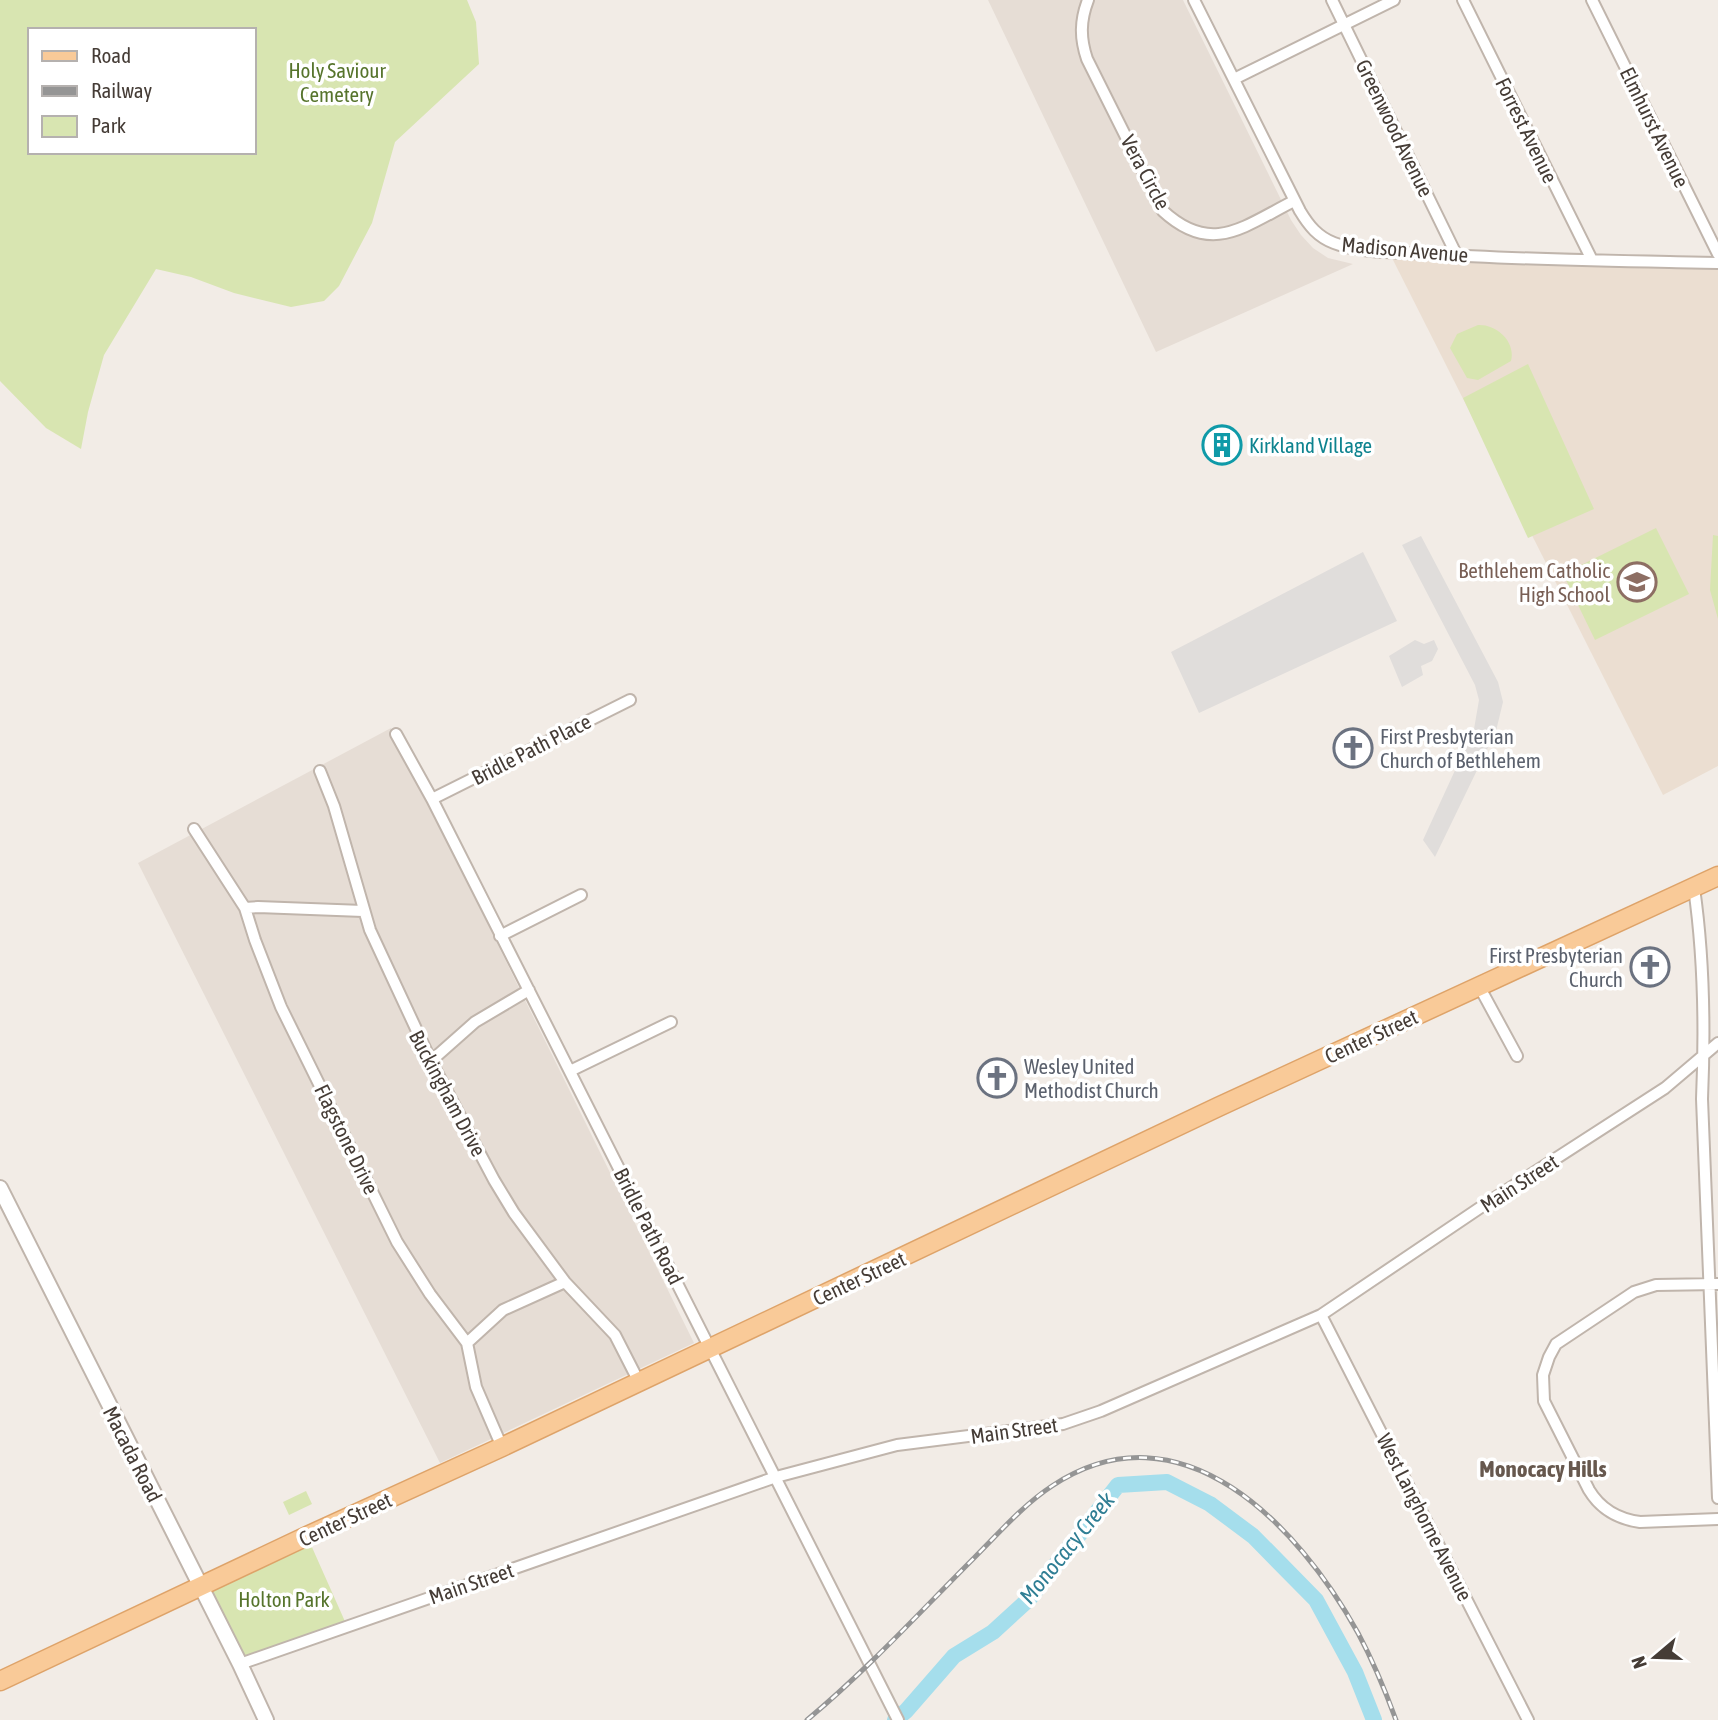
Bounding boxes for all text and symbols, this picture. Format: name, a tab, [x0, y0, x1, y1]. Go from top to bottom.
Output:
legend	[28, 28, 256, 154]
text: Road	[91, 43, 131, 67]
street label: Greenwood Avenue	[1351, 56, 1439, 200]
park label: Holy Saviour Cemetery	[288, 58, 386, 106]
street label: Elmhurst Avenue	[1616, 63, 1694, 191]
street label: Forrest Avenue	[1491, 73, 1563, 187]
text: Railway	[91, 78, 153, 102]
text: Park	[91, 113, 126, 137]
street label: Vera Circle	[1116, 131, 1176, 213]
street label: Madison Avenue	[1341, 232, 1469, 266]
building icon: Kirkland Village	[1201, 424, 1243, 466]
place label: Kirkland Village	[1249, 433, 1372, 457]
place label: Bethlehem Catholic High School	[1458, 558, 1610, 606]
school or university icon: Bethlehem Catholic High School	[1616, 561, 1658, 603]
street label: Bridle Path Place	[467, 709, 595, 789]
place label: First Presbyterian Church of Bethlehem	[1380, 724, 1541, 772]
church icon: First Presbyterian Church of Bethlehem	[1332, 727, 1374, 769]
place label: First Presbyterian Church	[1489, 943, 1623, 991]
church icon: First Presbyterian Church	[1629, 946, 1671, 988]
street label: Center Street	[1321, 1004, 1421, 1068]
street label: Buckingham Drive	[405, 1026, 491, 1160]
place label: Wesley United Methodist Church	[1024, 1054, 1159, 1102]
church icon: Wesley United Methodist Church	[976, 1057, 1018, 1099]
street label: Flagstone Drive	[310, 1080, 384, 1198]
street label: Main Street	[1476, 1149, 1562, 1217]
street label: Bridle Path Road	[609, 1164, 689, 1288]
street label: Center Street	[809, 1246, 909, 1310]
street label: Macada Road	[99, 1402, 167, 1506]
street label: Main Street	[969, 1412, 1059, 1448]
street label: West Langhorne Avenue	[1372, 1429, 1478, 1605]
district label: Monocacy Hills	[1479, 1456, 1607, 1482]
water label: Monocacy Creek	[1014, 1486, 1120, 1609]
street label: Center Street	[295, 1487, 395, 1551]
street label: Main Street	[426, 1557, 516, 1609]
park label: Holton Park	[238, 1587, 330, 1611]
north arrow	[1620, 1622, 1690, 1692]
text: N	[1627, 1654, 1651, 1671]

